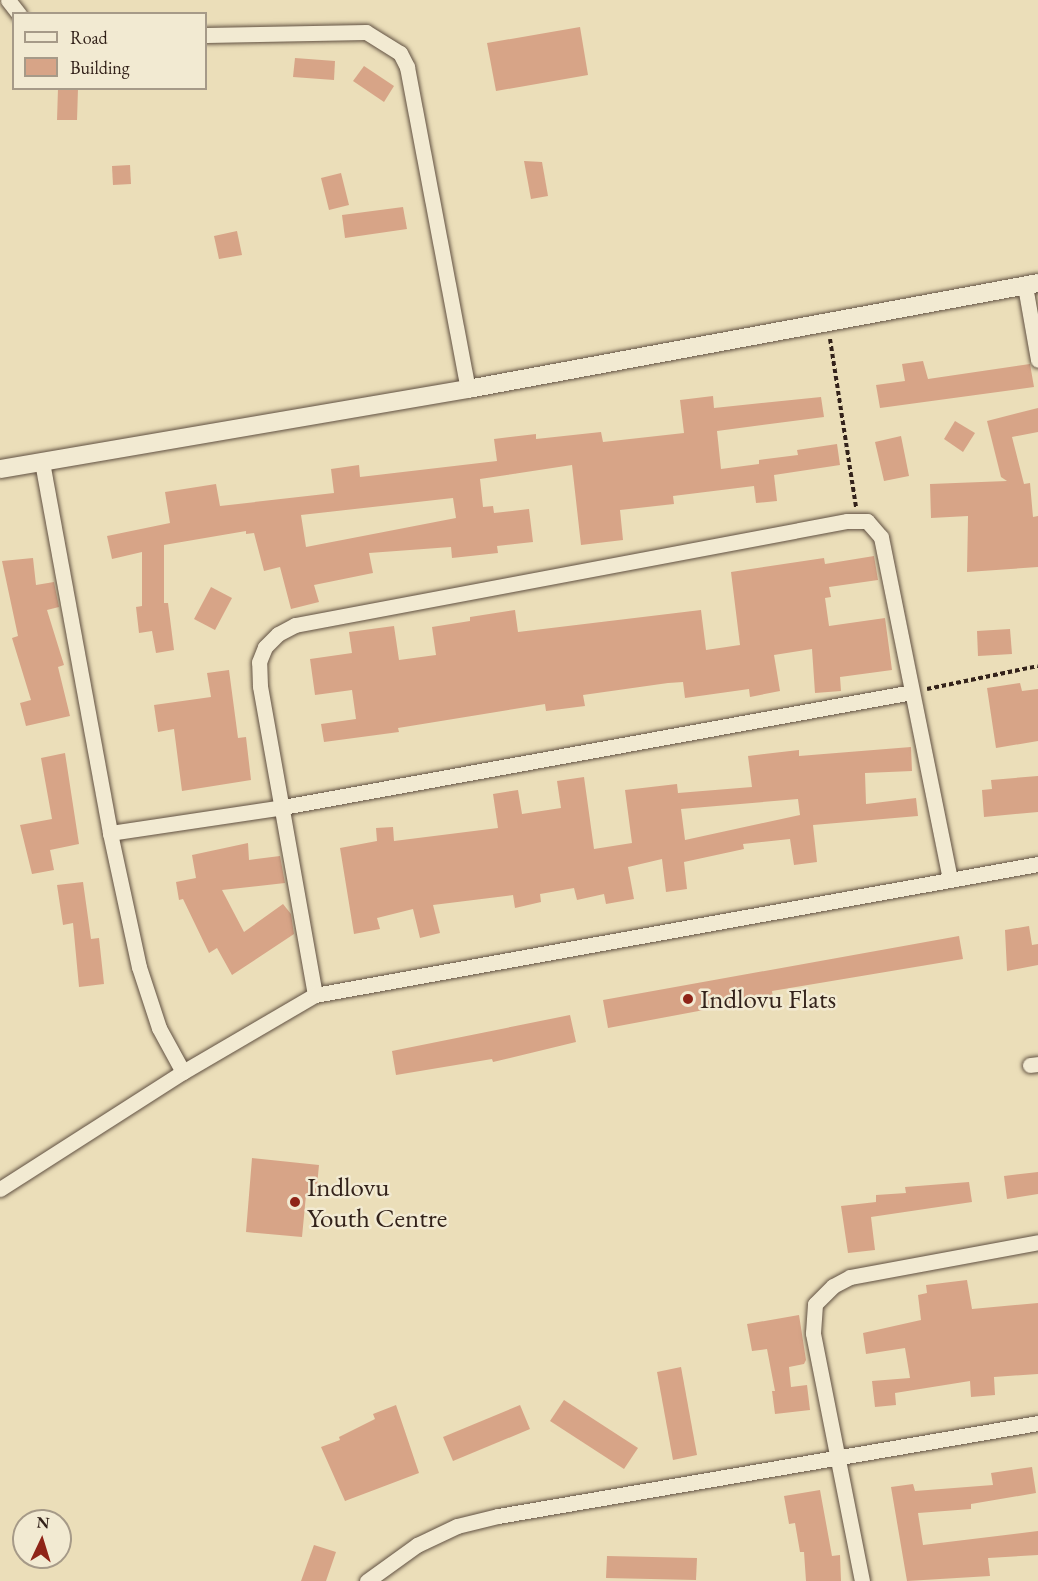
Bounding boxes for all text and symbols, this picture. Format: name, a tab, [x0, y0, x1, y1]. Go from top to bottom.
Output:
legend	[12, 12, 207, 90]
text: Road	[70, 26, 108, 49]
text: Building	[70, 56, 130, 79]
place label: Indlovu Flats	[700, 983, 836, 1015]
marker: Indlovu Flats	[681, 992, 695, 1006]
place label: Indlovu Youth Centre	[307, 1170, 447, 1233]
marker: Indlovu Youth Centre	[288, 1195, 302, 1209]
north arrow	[12, 1509, 72, 1569]
text: N	[36, 1512, 50, 1533]

